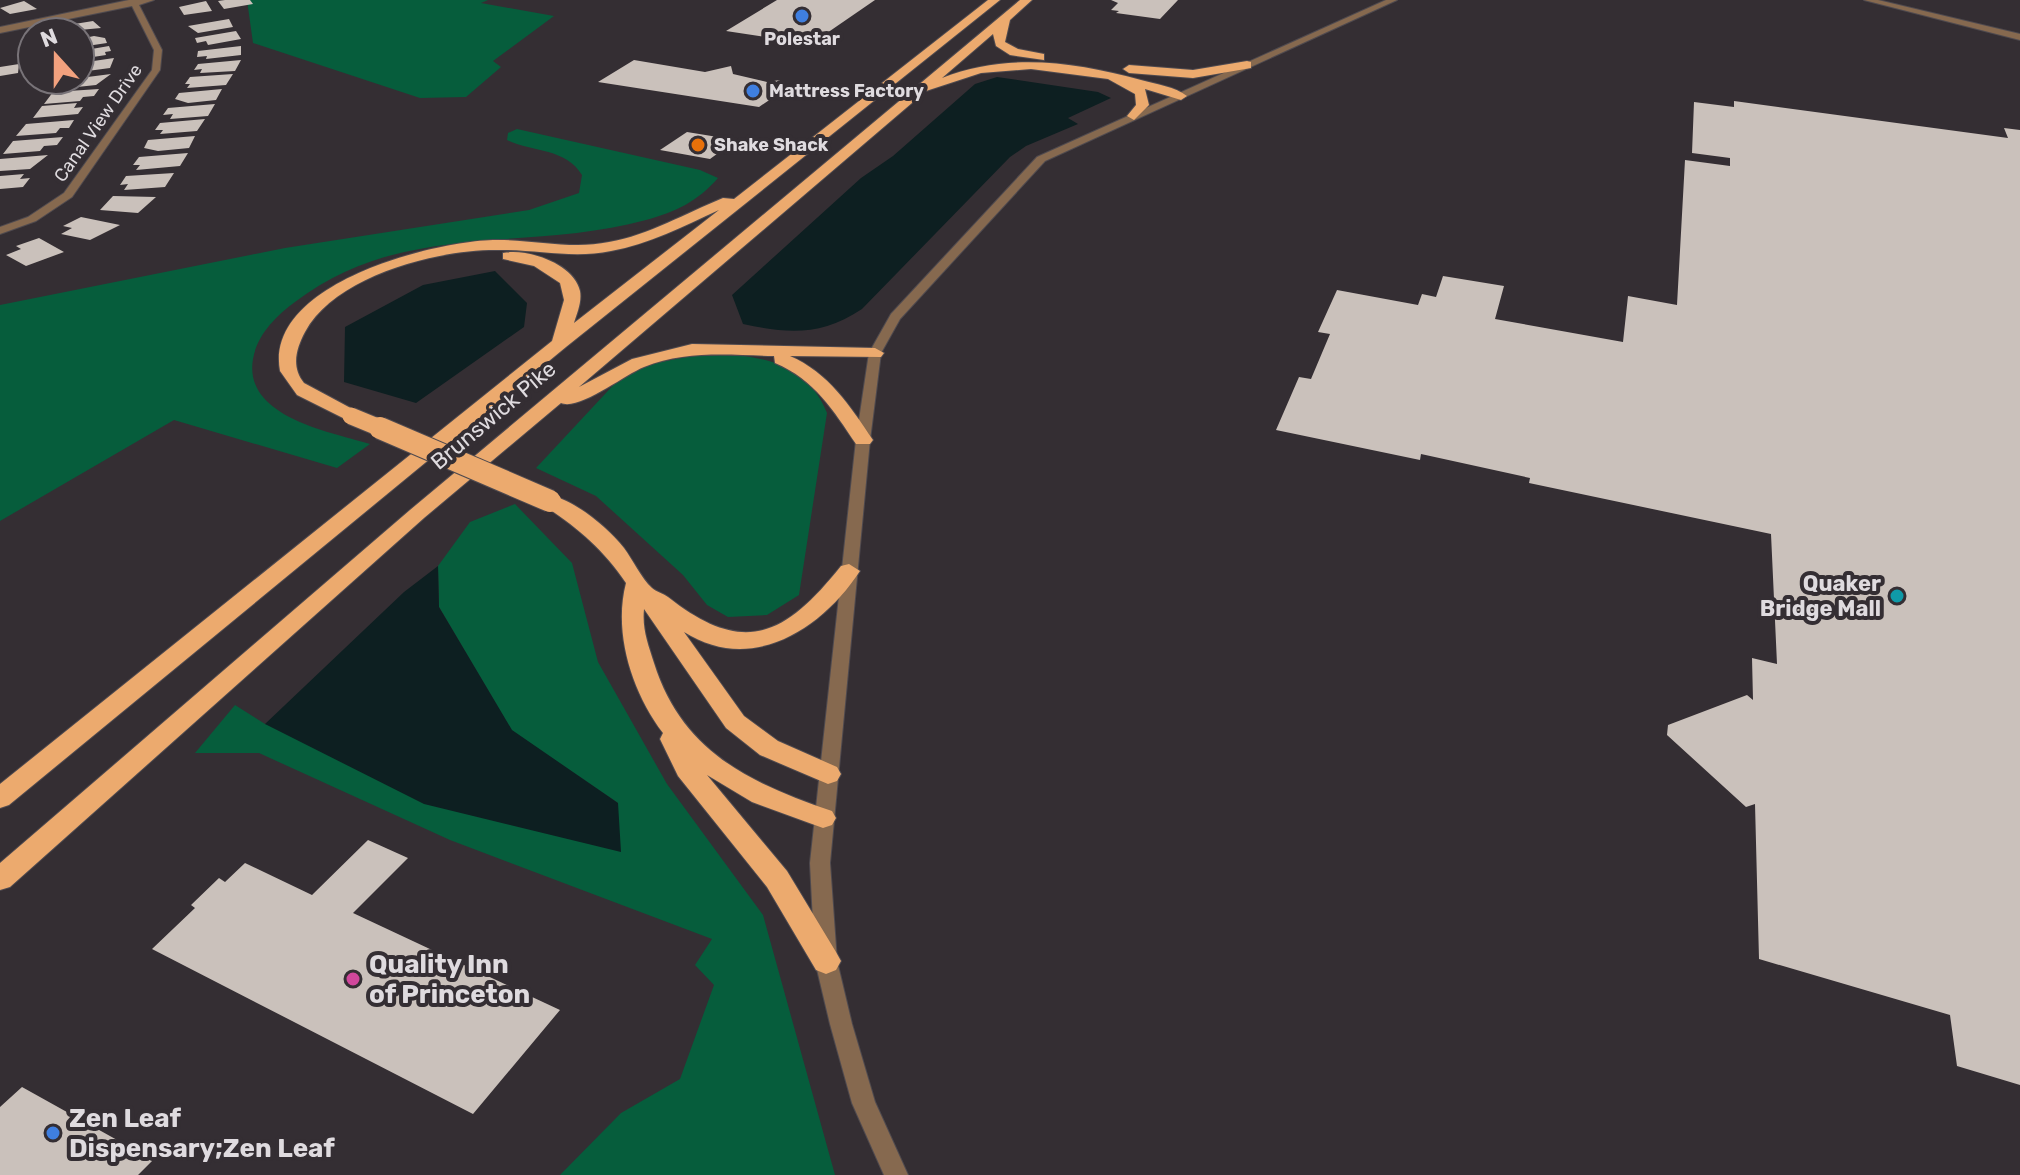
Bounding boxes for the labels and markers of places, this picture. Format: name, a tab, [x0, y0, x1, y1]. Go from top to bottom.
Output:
marker: Polestar	[793, 7, 811, 25]
place label: Polestar	[764, 28, 840, 50]
place label: Mattress Factory	[769, 80, 924, 102]
marker: Mattress Factory	[744, 82, 762, 100]
place label: Shake Shack	[714, 134, 829, 156]
marker: Shake Shack	[689, 136, 707, 154]
place label: Quaker Bridge Mall	[1760, 570, 1881, 622]
marker: Quaker Bridge Mall	[1888, 587, 1906, 605]
place label: Quality Inn of Princeton	[369, 949, 530, 1010]
marker: Quality Inn of Princeton	[344, 970, 362, 988]
place label: Zen Leaf Dispensary;Zen Leaf	[69, 1103, 335, 1164]
marker: Zen Leaf Dispensary;Zen Leaf	[44, 1124, 62, 1142]

